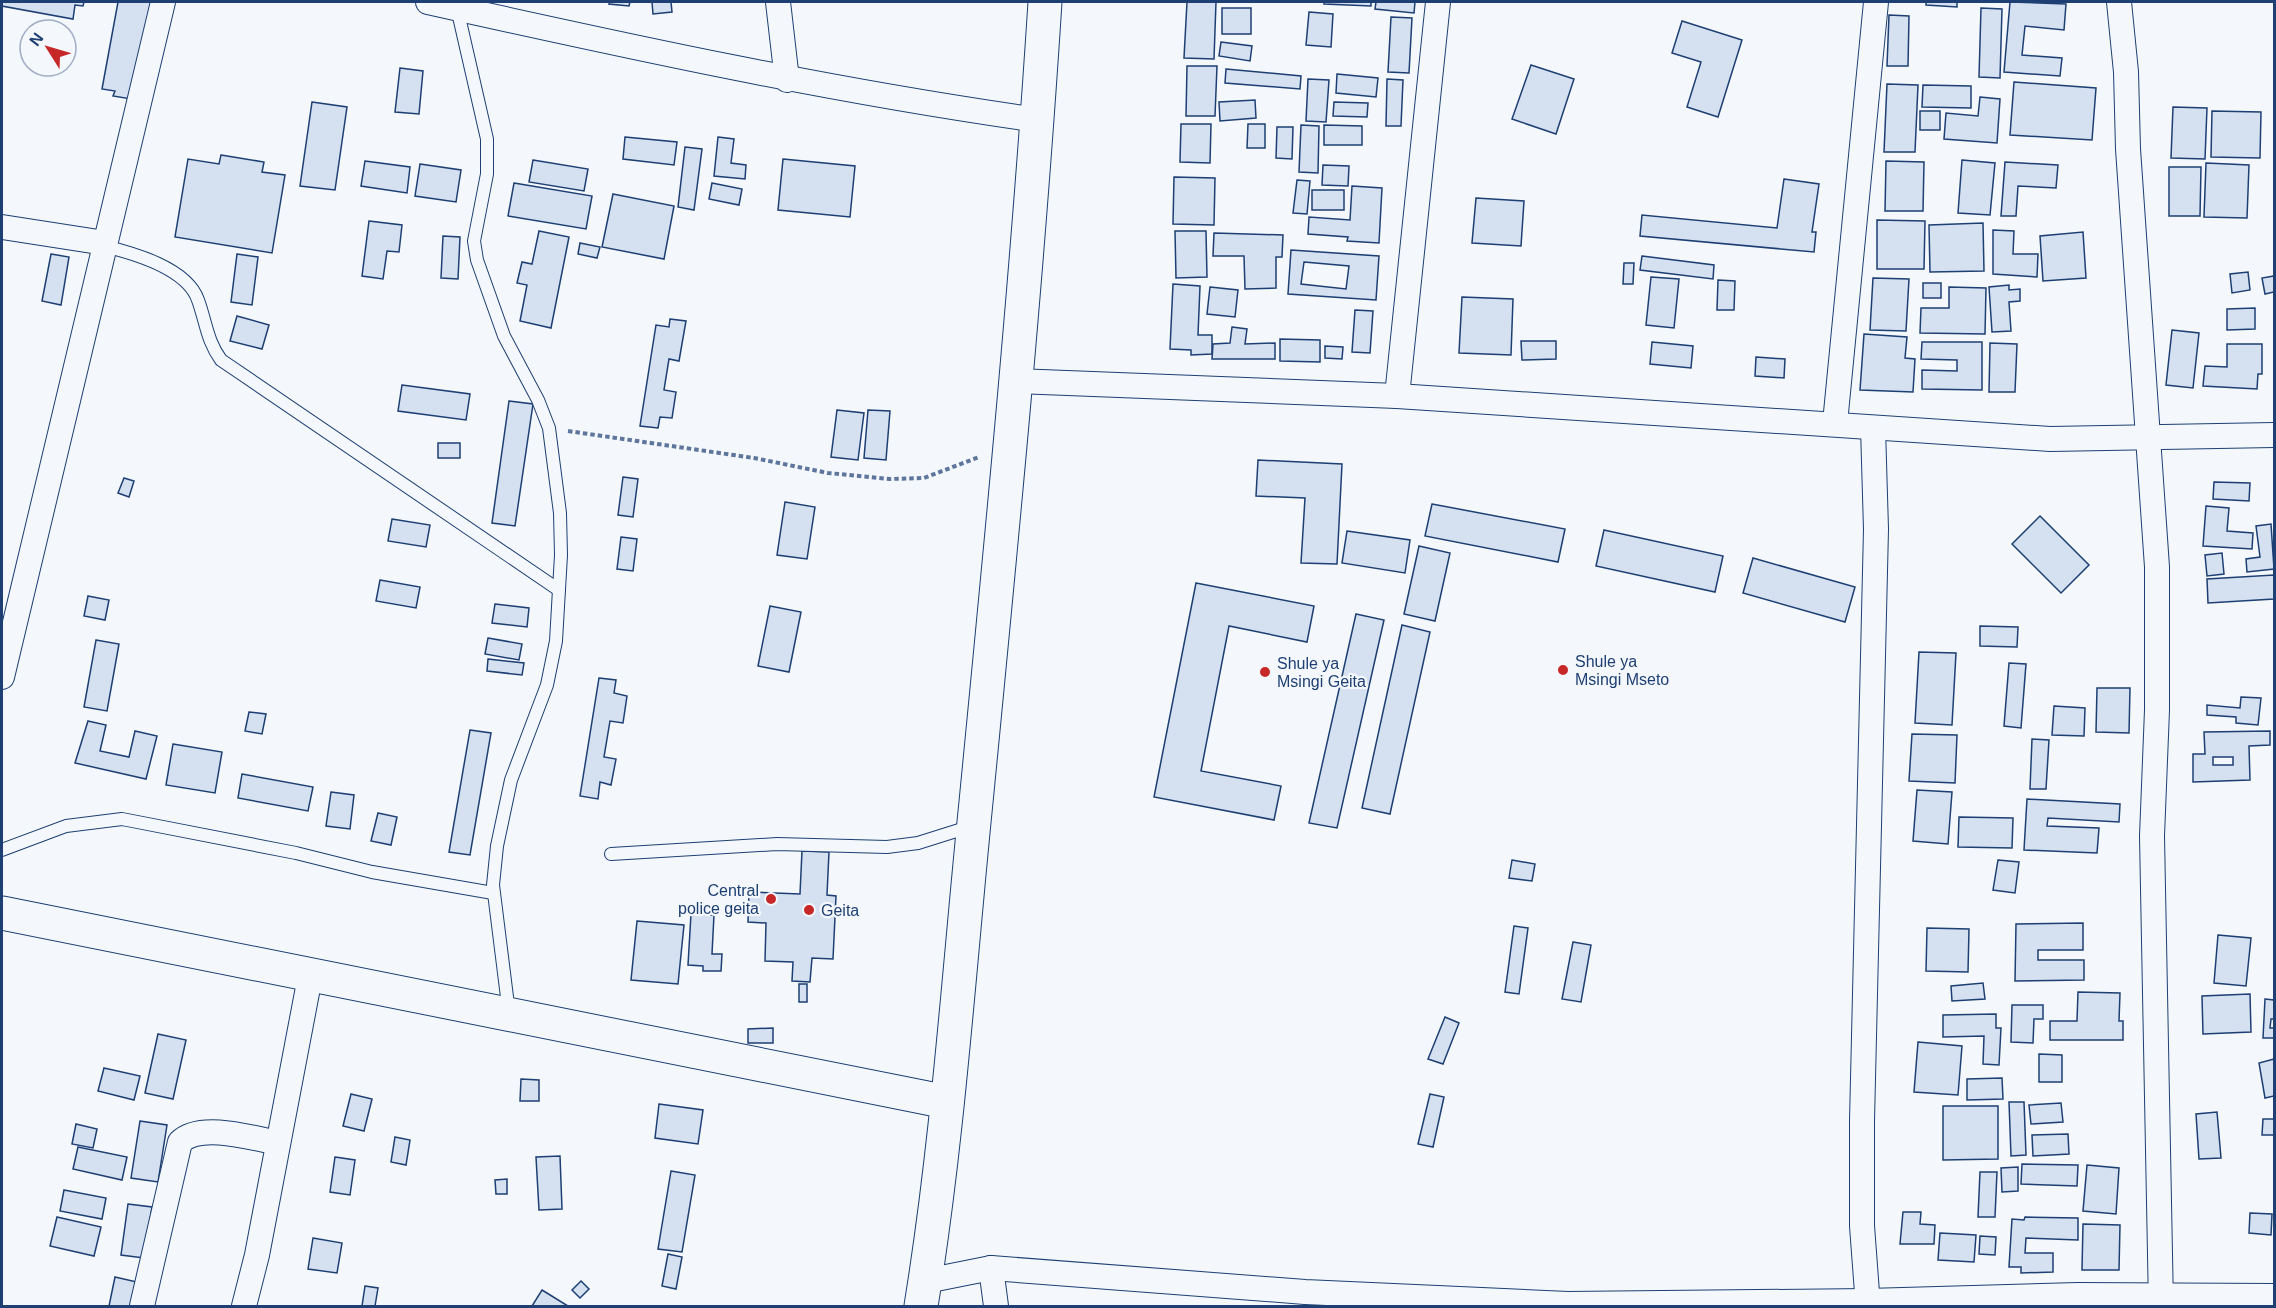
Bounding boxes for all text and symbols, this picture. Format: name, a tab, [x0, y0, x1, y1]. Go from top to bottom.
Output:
north arrow	[18, 18, 78, 78]
text: N	[26, 30, 47, 49]
place label: Shule ya Msingi Mseto	[1575, 653, 1669, 688]
place label: Shule ya Msingi Geita	[1277, 655, 1366, 690]
marker: Shule ya Msingi Mseto	[1556, 663, 1570, 677]
marker: Shule ya Msingi Geita	[1258, 665, 1272, 679]
place label: Central police geita	[678, 882, 759, 917]
marker: Central police geita	[764, 892, 778, 906]
place label: Geita	[821, 902, 859, 919]
marker: Geita	[802, 903, 816, 917]

